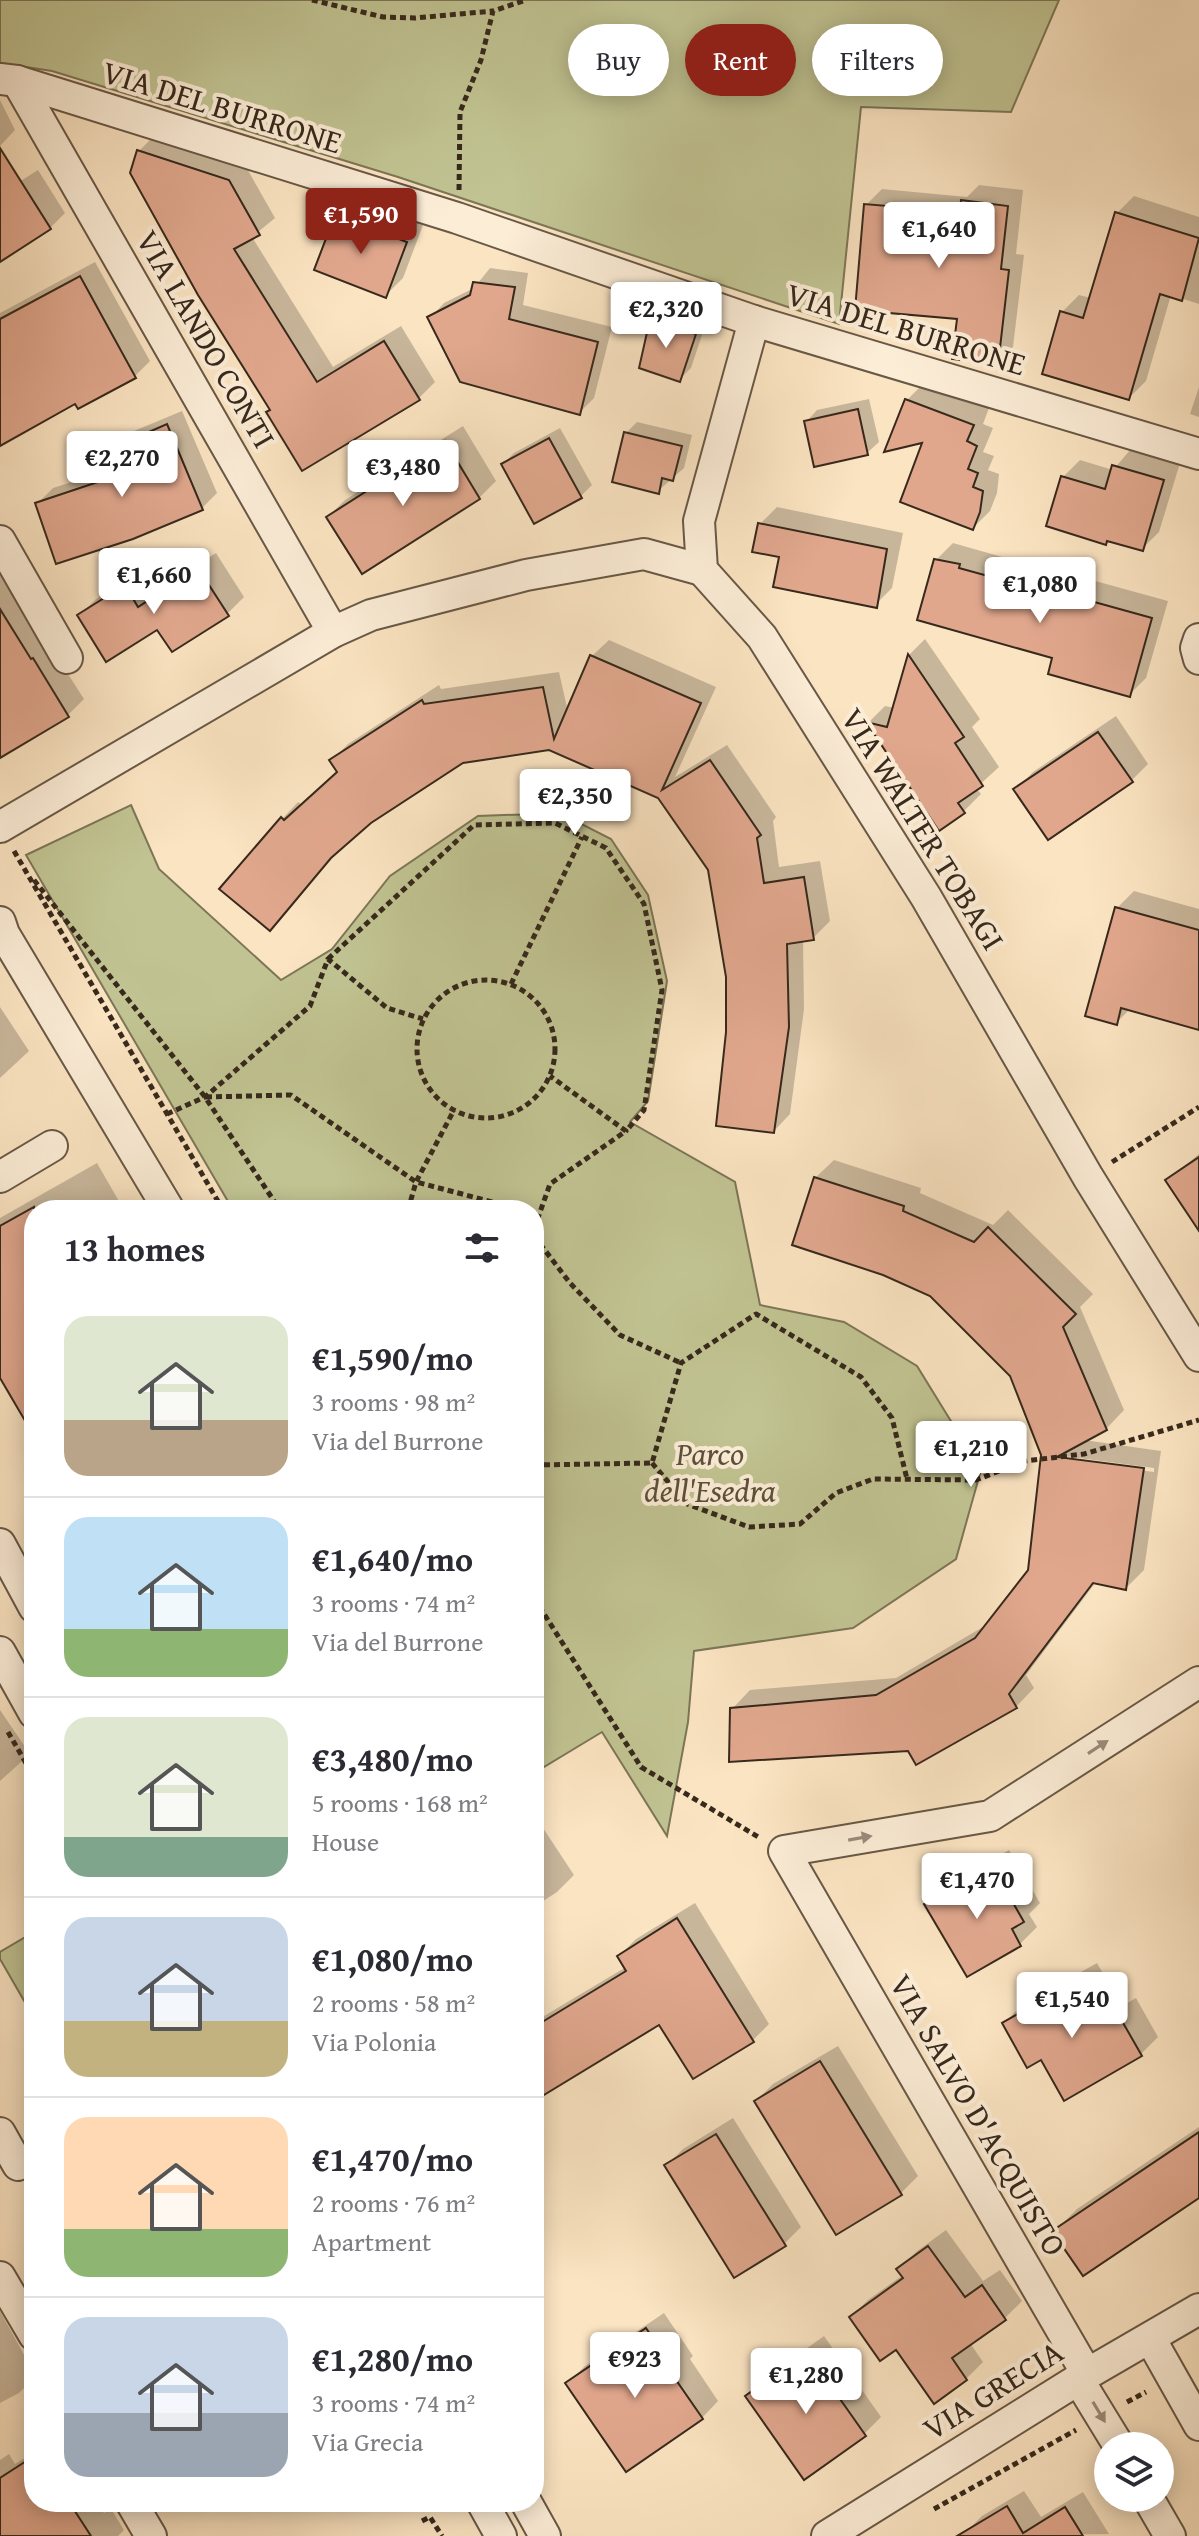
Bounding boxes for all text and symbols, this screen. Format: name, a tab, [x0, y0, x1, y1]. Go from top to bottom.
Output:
chip: Buy	[568, 24, 669, 96]
chip: Rent	[685, 24, 796, 96]
chip: Filters	[812, 24, 943, 96]
street label: VIA DEL BURRONE	[97, 48, 348, 165]
pin: €1,590	[296, 188, 426, 256]
text: €1,590	[324, 194, 398, 233]
pin: €1,640	[874, 202, 1004, 270]
text: €1,640	[902, 208, 976, 247]
street label: VIA LANDO CONTI	[125, 221, 288, 456]
street label: VIA DEL BURRONE	[781, 270, 1032, 387]
pin: €2,320	[601, 282, 731, 350]
text: €2,320	[629, 288, 703, 327]
pin: €2,270	[57, 431, 187, 499]
text: €2,270	[85, 437, 159, 476]
pin: €3,480	[338, 440, 468, 508]
text: €3,480	[366, 446, 440, 485]
pin: €1,660	[89, 548, 219, 616]
text: €1,660	[117, 554, 191, 593]
pin: €1,080	[975, 557, 1105, 625]
text: €1,080	[1003, 563, 1077, 602]
street label: VIA WALTER TOBAGI	[830, 699, 1017, 959]
pin: €2,350	[510, 769, 640, 837]
text: €2,350	[538, 775, 612, 814]
text: 13 homes	[64, 1224, 205, 1273]
icon: filters	[460, 1226, 504, 1270]
text: €1,590/mo	[312, 1333, 473, 1382]
icon: home	[128, 1348, 224, 1444]
text: 3 rooms · 98 m²	[312, 1382, 475, 1421]
text: Via del Burrone	[312, 1421, 483, 1460]
pin: €1,210	[906, 1421, 1036, 1489]
text: €1,210	[934, 1427, 1008, 1466]
park label: Parco dell'Esedra	[644, 1430, 776, 1514]
text: €1,640/mo	[312, 1534, 473, 1583]
icon: home	[128, 1549, 224, 1645]
text: 3 rooms · 74 m²	[312, 1583, 475, 1622]
text: Via del Burrone	[312, 1622, 483, 1661]
text: €3,480/mo	[312, 1734, 473, 1783]
one-way arrow	[1088, 1739, 1109, 1754]
icon: home	[128, 1749, 224, 1845]
text: 5 rooms · 168 m²	[312, 1783, 488, 1822]
text: House	[312, 1822, 379, 1861]
one-way arrow	[848, 1832, 873, 1844]
pin: €1,470	[912, 1853, 1042, 1921]
text: €1,470	[940, 1859, 1014, 1898]
text: €1,080/mo	[312, 1934, 473, 1983]
icon: home	[128, 1949, 224, 2045]
street label: VIA SALVO D'ACQUISTO	[878, 1965, 1078, 2264]
pin: €1,540	[1007, 1972, 1137, 2040]
text: €1,540	[1035, 1978, 1109, 2017]
text: 2 rooms · 58 m²	[312, 1983, 475, 2022]
text: Via Polonia	[312, 2022, 436, 2061]
text: €1,470/mo	[312, 2134, 473, 2183]
icon: home	[128, 2149, 224, 2245]
text: 2 rooms · 76 m²	[312, 2183, 475, 2222]
text: Apartment	[312, 2222, 431, 2261]
street label: VIA GRECIA	[914, 2328, 1072, 2451]
pin: €923	[588, 2332, 682, 2400]
text: €1,280/mo	[312, 2334, 473, 2383]
text: €923	[608, 2338, 662, 2377]
pin: €1,280	[741, 2348, 871, 2416]
icon: home	[128, 2349, 224, 2445]
text: €1,280	[769, 2354, 843, 2393]
text: 3 rooms · 74 m²	[312, 2383, 475, 2422]
one-way arrow	[1092, 2401, 1106, 2423]
text: Via Grecia	[312, 2422, 423, 2461]
map controls	[1094, 2432, 1174, 2512]
button: layers	[1094, 2432, 1174, 2512]

